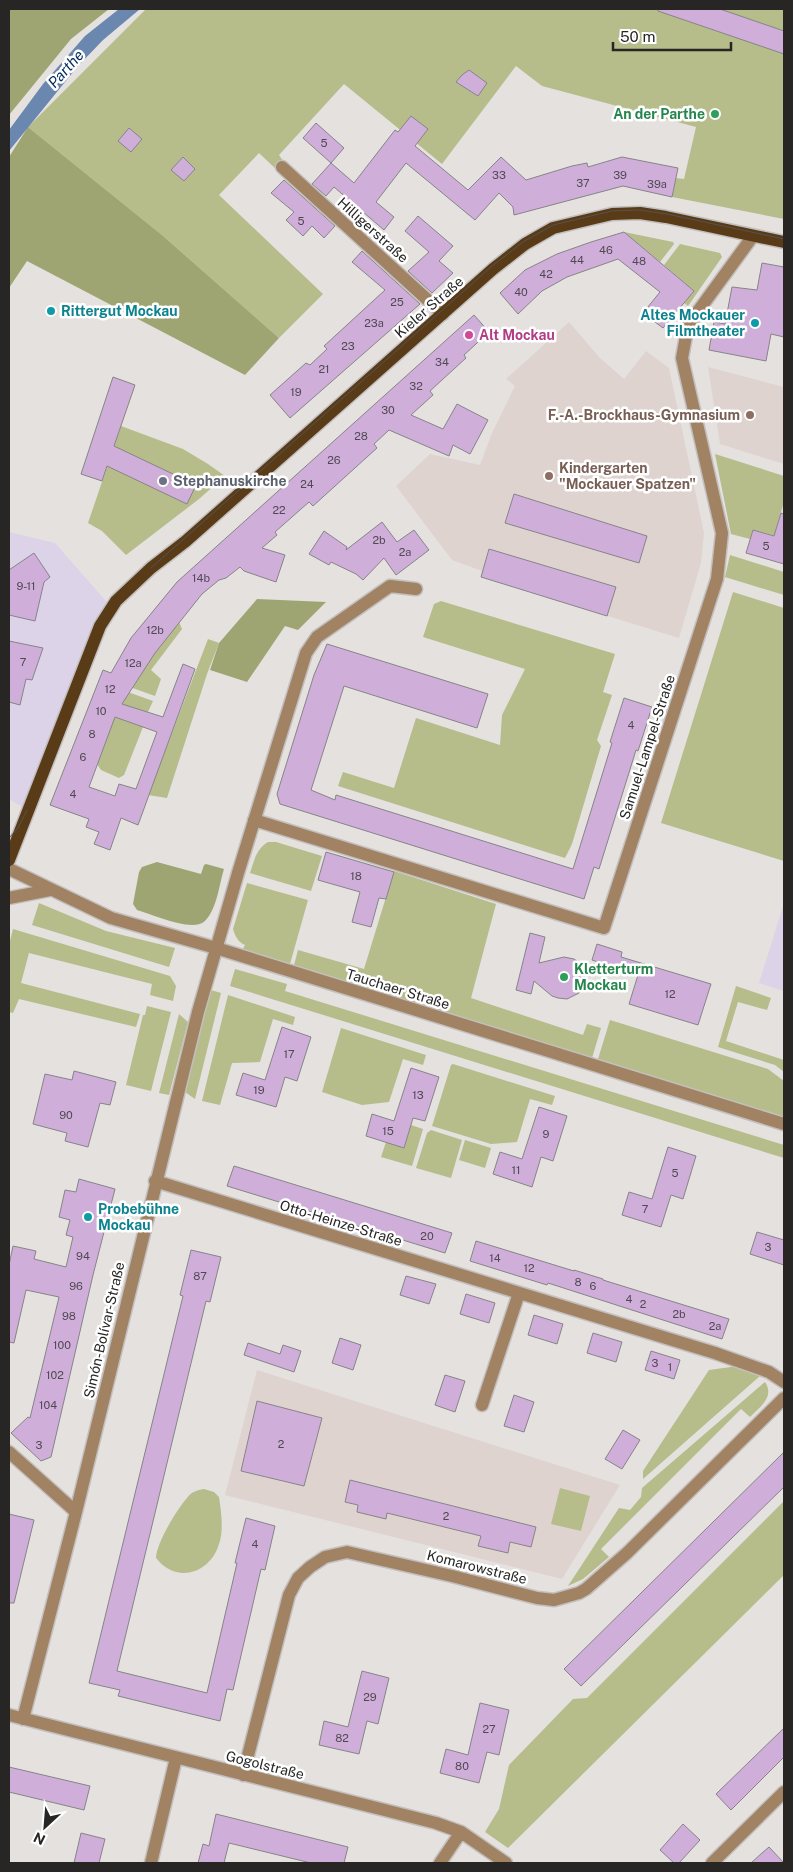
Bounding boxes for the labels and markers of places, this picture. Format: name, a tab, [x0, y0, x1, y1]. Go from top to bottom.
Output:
place label: An der Parthe	[613, 106, 705, 122]
marker: An der Parthe	[709, 108, 721, 120]
place label: Rittergut Mockau	[61, 303, 178, 319]
marker: Rittergut Mockau	[45, 305, 57, 317]
place label: Altes Mockauer Filmtheater	[640, 307, 745, 339]
marker: Altes Mockauer Filmtheater	[749, 317, 761, 329]
place label: Alt Mockau	[479, 327, 555, 343]
marker: Alt Mockau	[463, 329, 475, 341]
place label: F.-A.-Brockhaus-Gymnasium	[548, 407, 740, 423]
marker: F.-A.-Brockhaus-Gymnasium	[744, 409, 756, 421]
place label: Kindergarten "Mockauer Spatzen"	[559, 460, 696, 492]
marker: Kindergarten "Mockauer Spatzen"	[543, 470, 555, 482]
place label: Stephanuskirche	[173, 473, 286, 489]
marker: Stephanuskirche	[157, 475, 169, 487]
place label: Kletterturm Mockau	[574, 961, 653, 993]
marker: Kletterturm Mockau	[558, 971, 570, 983]
place label: Probebühne Mockau	[98, 1201, 179, 1233]
marker: Probebühne Mockau	[82, 1211, 94, 1223]

